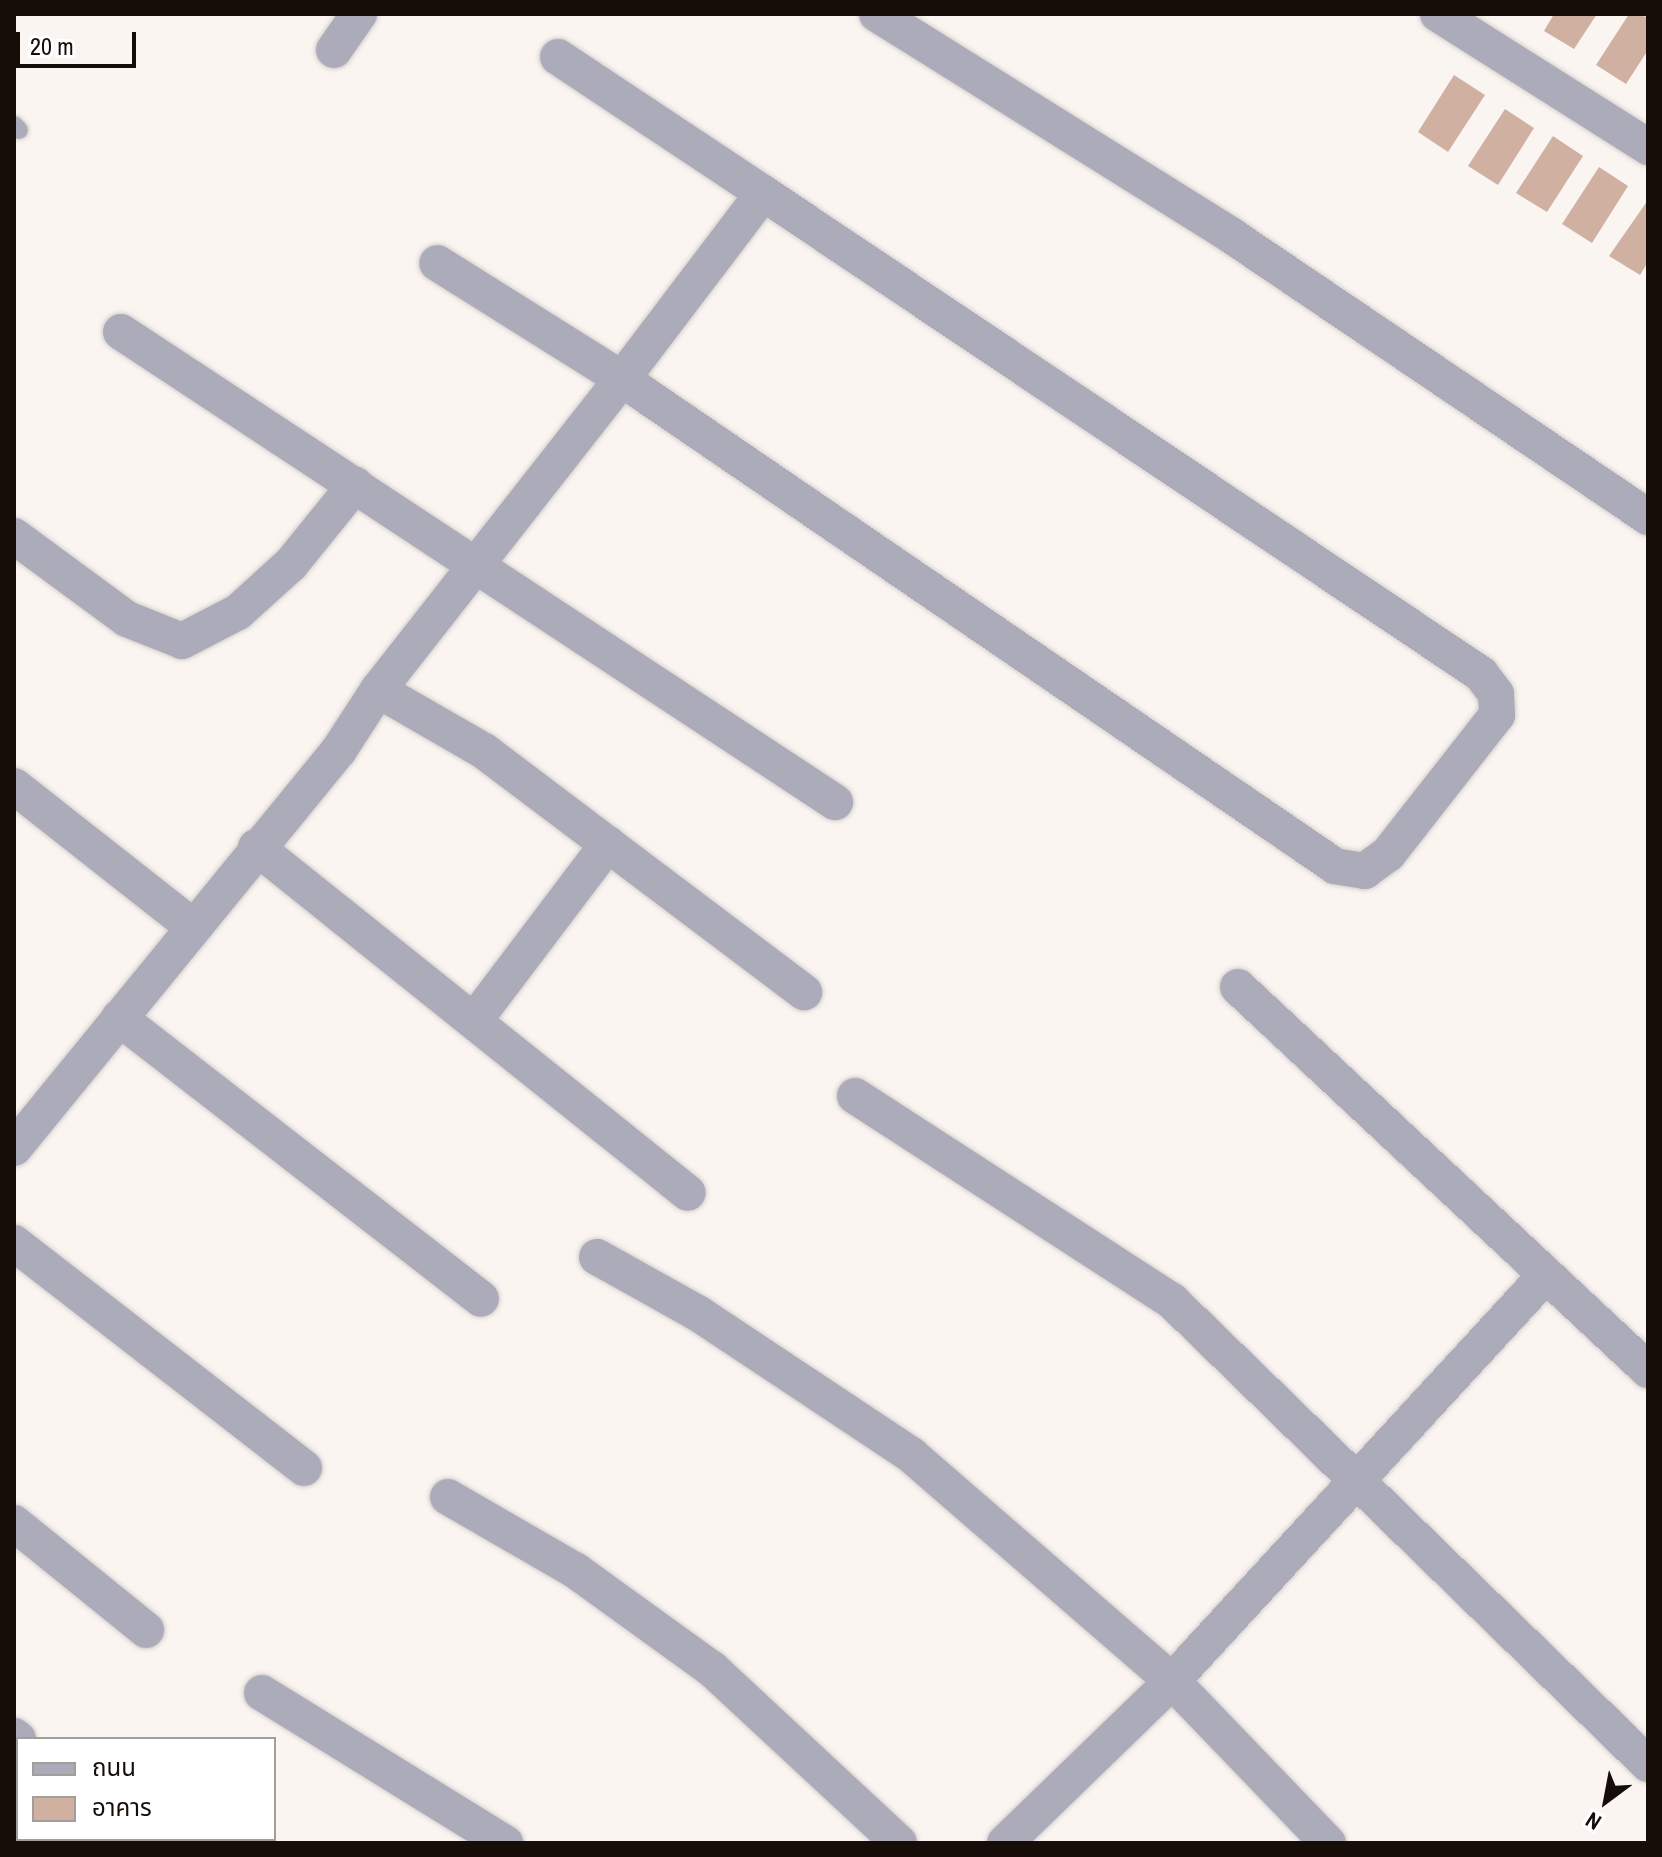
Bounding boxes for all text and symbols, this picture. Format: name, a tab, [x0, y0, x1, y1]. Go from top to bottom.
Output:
scale bar	[20, 16, 140, 66]
text: 20 m	[30, 30, 74, 62]
legend	[16, 1737, 276, 1841]
text: ถนน	[92, 1751, 136, 1783]
north arrow	[1566, 1761, 1646, 1841]
text: อาคาร	[92, 1791, 152, 1823]
text: N	[1580, 1805, 1607, 1838]

